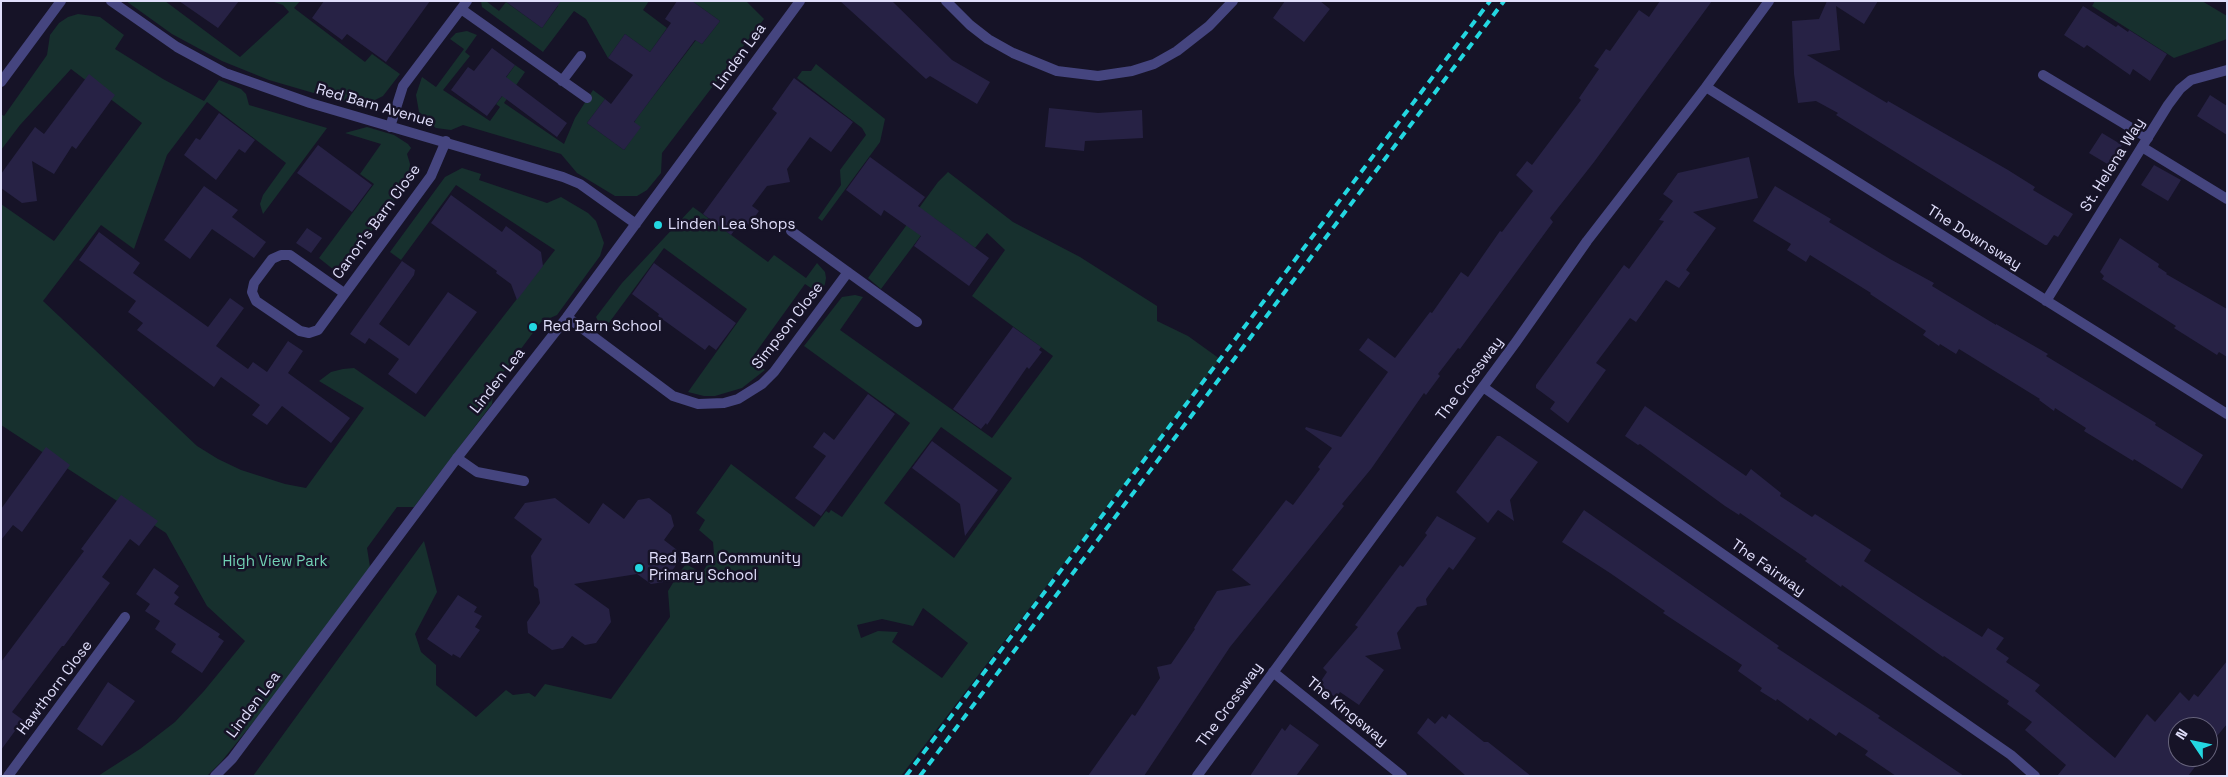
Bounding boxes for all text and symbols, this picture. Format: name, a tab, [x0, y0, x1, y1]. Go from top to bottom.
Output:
street label: Linden Lea	[710, 20, 770, 94]
street label: Red Barn Avenue	[314, 81, 436, 131]
street label: St. Helena Way	[2077, 115, 2149, 215]
street label: Canon's Barn Close	[329, 161, 425, 283]
street label: The Downsway	[1923, 202, 2025, 274]
place label: Linden Lea Shops	[668, 216, 795, 234]
marker: Linden Lea Shops	[652, 219, 664, 231]
street label: Simpson Close	[749, 279, 827, 373]
place label: Red Barn School	[543, 318, 662, 336]
marker: Red Barn School	[527, 321, 539, 333]
street label: The Crossway	[1433, 334, 1507, 424]
street label: Linden Lea	[467, 345, 529, 417]
street label: The Fairway	[1728, 536, 1808, 600]
place label: Red Barn Community Primary School	[649, 550, 801, 585]
park label: High View Park	[223, 553, 327, 571]
marker: Red Barn Community Primary School	[633, 562, 645, 574]
street label: Hawthorn Close	[14, 637, 96, 739]
street label: The Crossway	[1193, 659, 1267, 751]
street label: Linden Lea	[223, 668, 285, 742]
street label: The Kingsway	[1303, 674, 1391, 750]
north arrow	[2168, 717, 2218, 767]
text: N	[2171, 725, 2191, 743]

